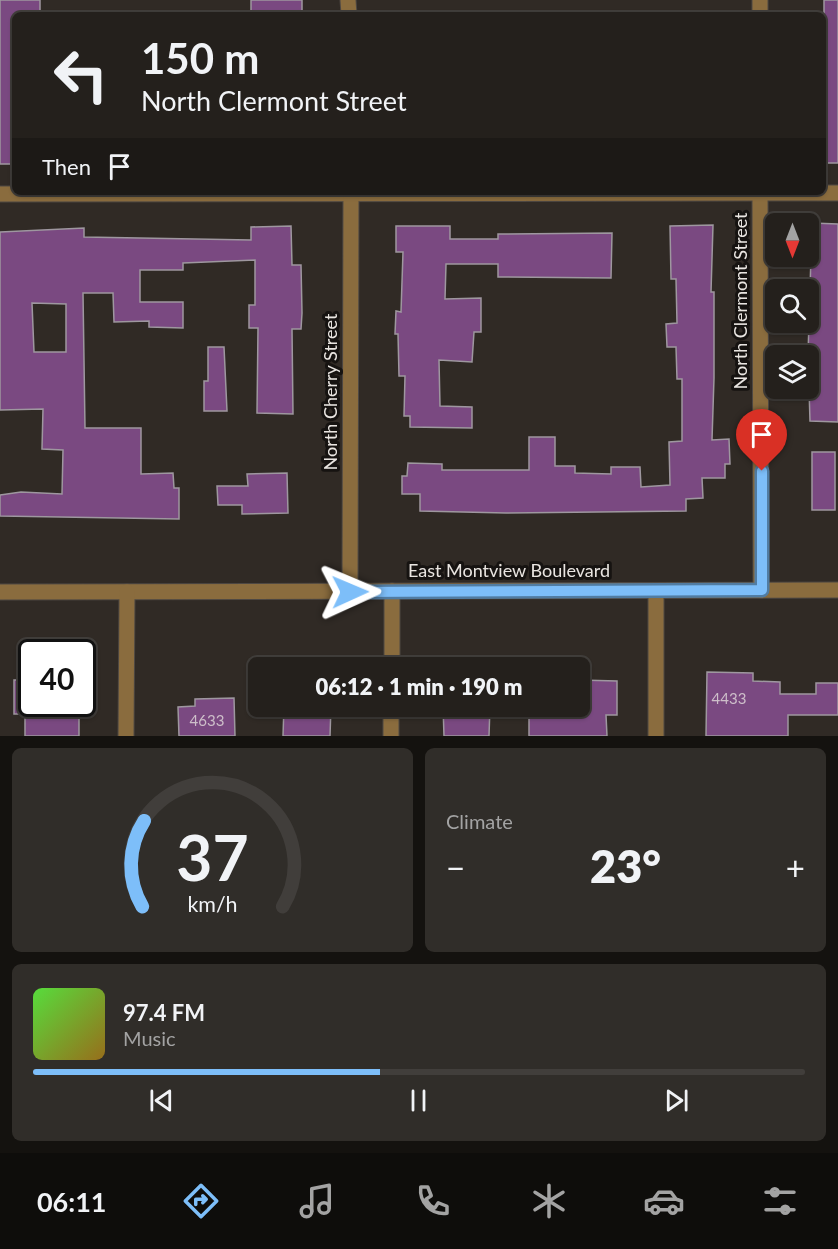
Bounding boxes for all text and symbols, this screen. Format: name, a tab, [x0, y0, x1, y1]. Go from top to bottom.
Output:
text: 150 m	[141, 33, 259, 83]
icon: left	[42, 36, 120, 114]
text: North Clermont Street	[141, 84, 407, 117]
icon: arrive	[103, 150, 136, 183]
text: Then	[42, 153, 91, 180]
street label: North Clermont Street	[729, 212, 751, 390]
north arrow	[765, 213, 819, 267]
map controls	[765, 213, 819, 399]
button: search	[765, 279, 819, 333]
street label: North Cherry Street	[319, 313, 341, 470]
button: layers	[765, 345, 819, 399]
pin	[736, 409, 787, 471]
icon: arrive	[745, 418, 778, 451]
street label: East Montview Boulevard	[408, 559, 610, 581]
position arrow	[318, 560, 382, 624]
speed limit sign: 40	[18, 639, 96, 717]
text: 06:12 · 1 min · 190 m	[316, 673, 522, 700]
house number: 4433	[712, 689, 746, 707]
house number: 4633	[190, 711, 224, 729]
text: Climate	[446, 809, 513, 833]
text: 37	[176, 819, 249, 894]
text: 23°	[590, 839, 661, 893]
text: −	[446, 847, 465, 887]
text: +	[786, 847, 805, 887]
text: km/h	[187, 891, 238, 917]
text: 97.4 FM	[123, 999, 205, 1026]
text: Music	[123, 1026, 176, 1050]
icon: previous	[145, 1084, 178, 1117]
icon: pause	[402, 1084, 435, 1117]
icon: next	[660, 1084, 693, 1117]
icon: directions	[180, 1180, 222, 1222]
icon: music	[296, 1180, 338, 1222]
icon: phone	[412, 1180, 454, 1222]
icon: climate	[528, 1180, 570, 1222]
icon: car	[643, 1180, 685, 1222]
icon: filters	[759, 1180, 801, 1222]
text: 06:11	[37, 1185, 106, 1218]

